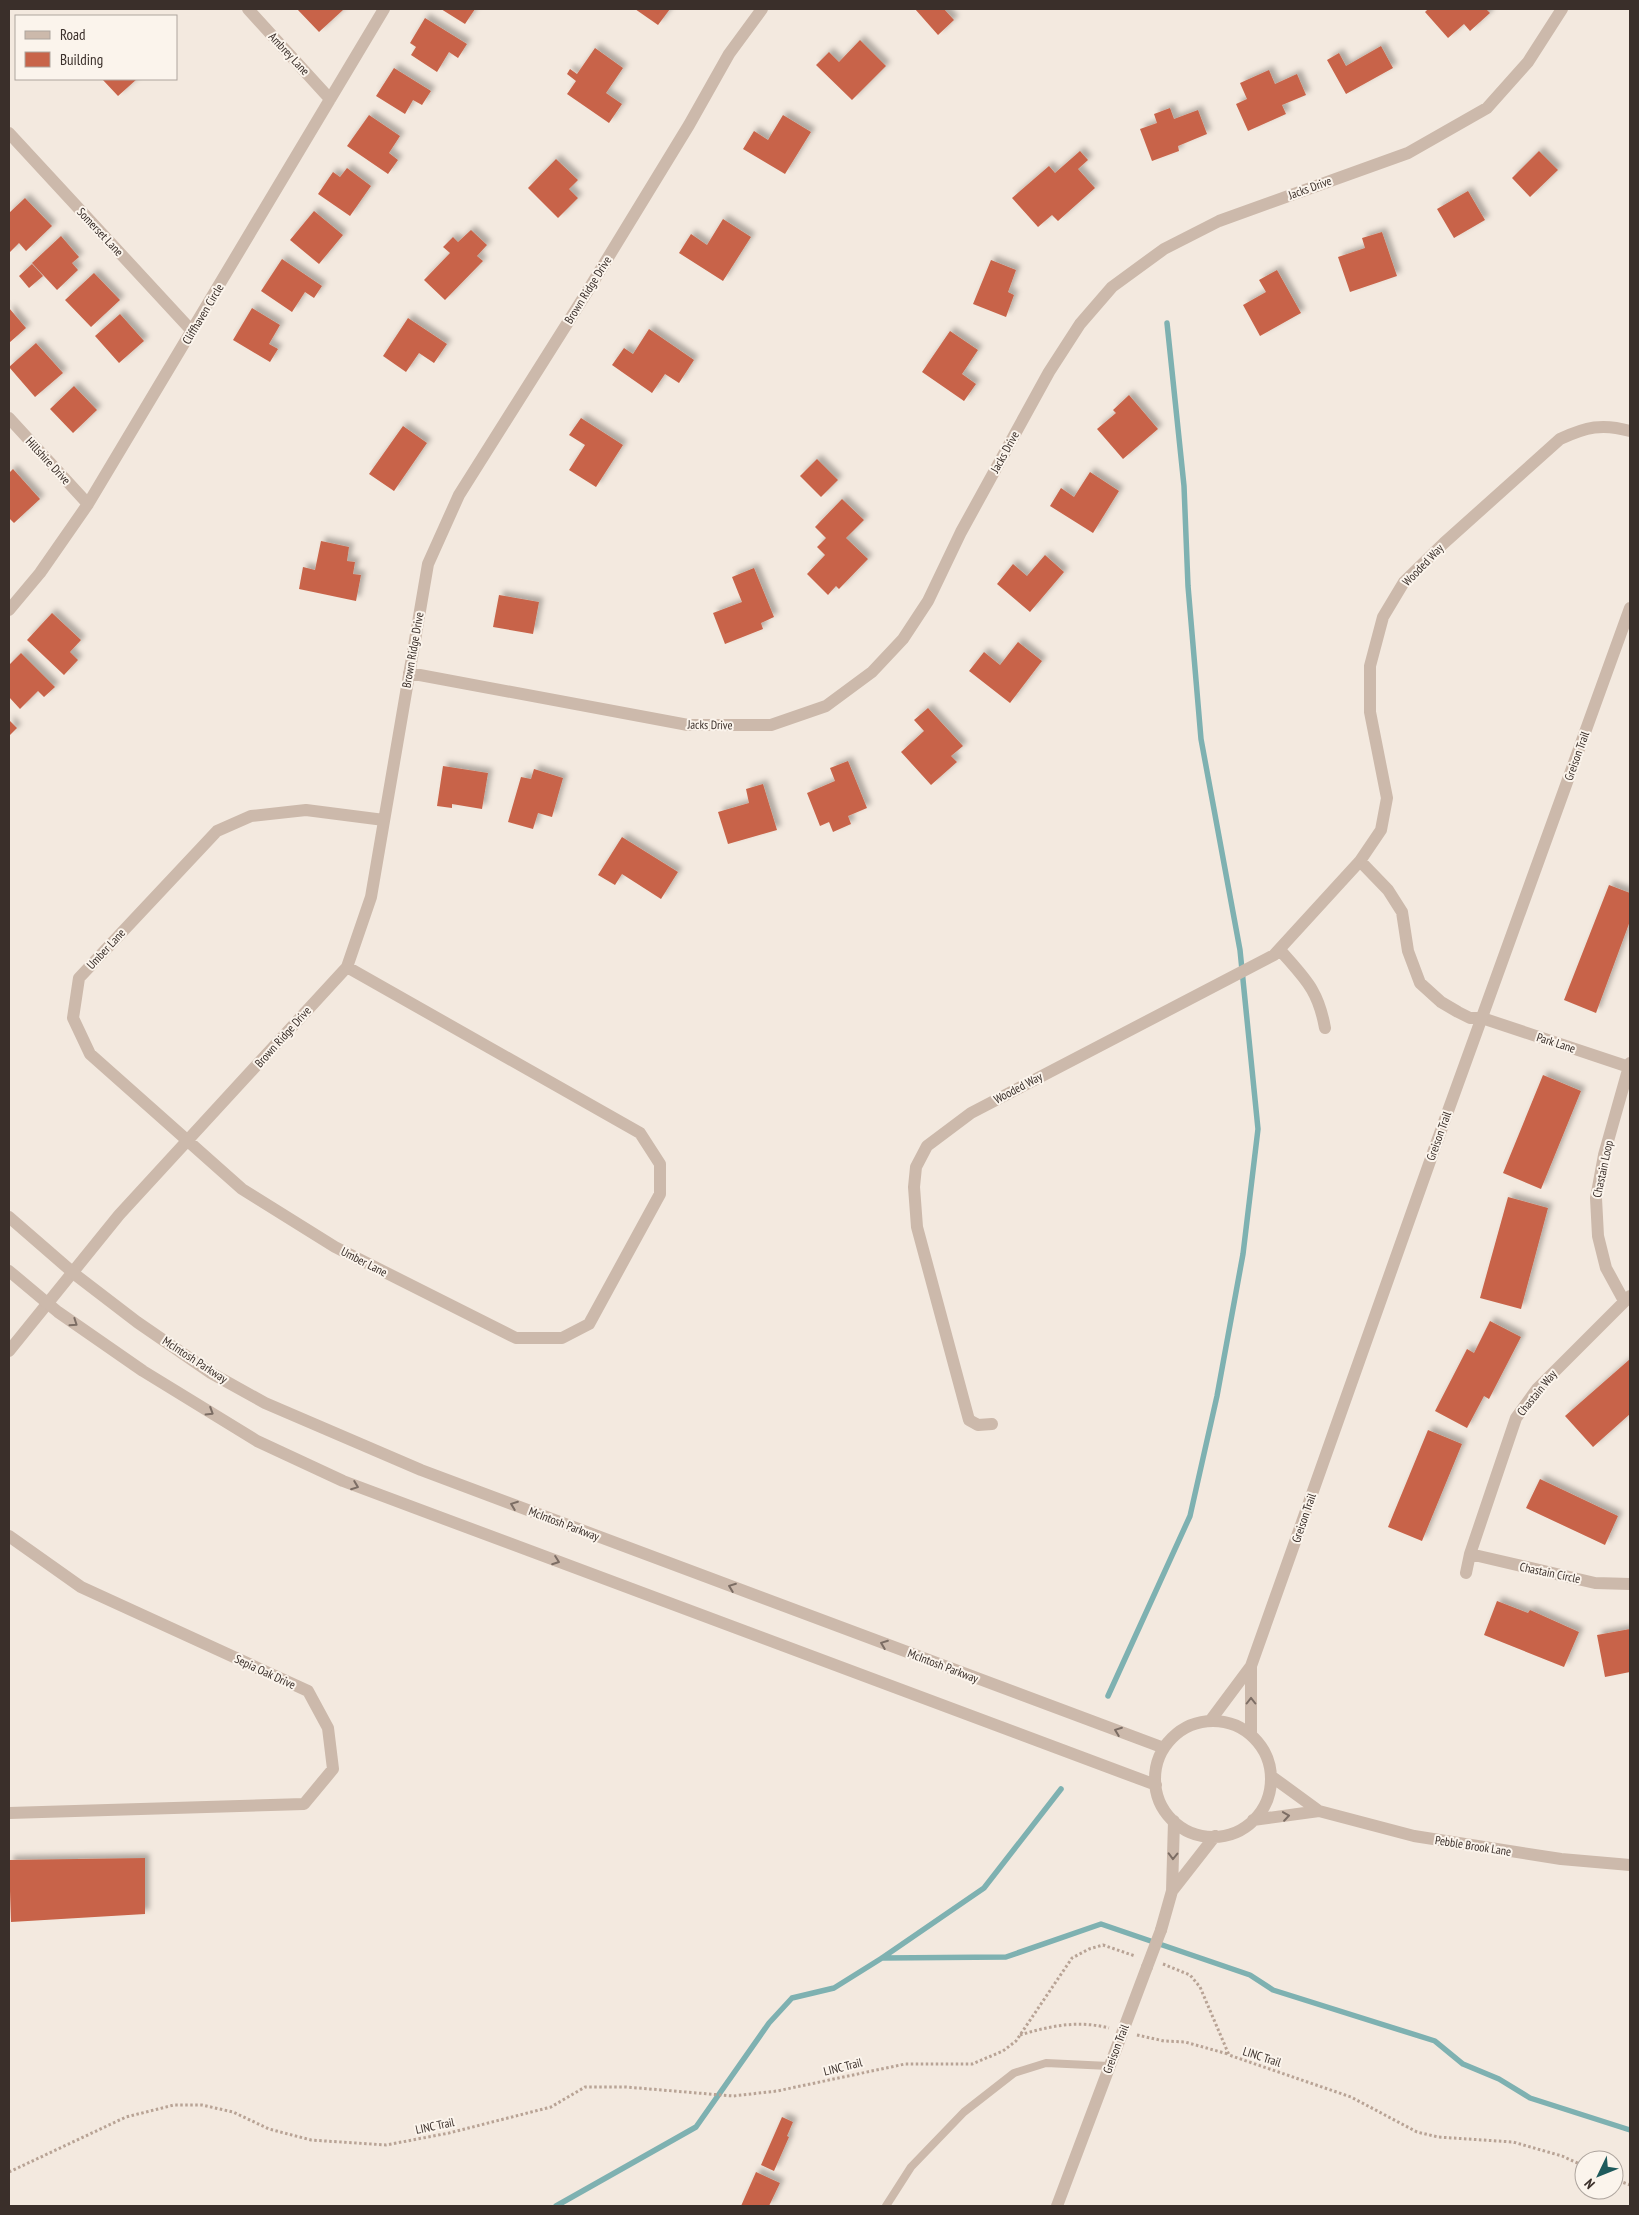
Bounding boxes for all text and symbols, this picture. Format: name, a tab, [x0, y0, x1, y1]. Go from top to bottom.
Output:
legend	[15, 15, 178, 80]
text: Road	[60, 25, 86, 44]
street label: Ambrey Lane	[266, 29, 313, 78]
text: Building	[60, 50, 103, 69]
street label: Jacks Drive	[1285, 173, 1334, 203]
street label: Somerset Lane	[74, 204, 127, 259]
street label: Brown Ridge Drive	[561, 253, 614, 326]
street label: Cliffhaven Circle	[179, 281, 227, 347]
street label: Jacks Drive	[987, 428, 1022, 476]
street label: Hillshire Drive	[23, 434, 74, 487]
street label: Wooded Way	[1399, 540, 1447, 589]
street label: Brown Ridge Drive	[398, 611, 427, 689]
street label: Jacks Drive	[686, 717, 733, 732]
street label: Greison Trail	[1561, 729, 1592, 783]
street label: Umber Lane	[83, 925, 128, 972]
street label: Brown Ridge Drive	[251, 1003, 314, 1070]
street label: Park Lane	[1535, 1029, 1577, 1056]
street label: Wooded Way	[991, 1068, 1045, 1107]
street label: Greison Trail	[1423, 1109, 1454, 1163]
street label: Chastain Loop	[1589, 1139, 1616, 1199]
street label: Umber Lane	[339, 1244, 390, 1280]
one-way arrow	[69, 1317, 78, 1327]
street label: McIntosh Parkway	[160, 1333, 231, 1386]
street label: Chastain Way	[1513, 1366, 1560, 1419]
one-way arrow	[205, 1406, 214, 1415]
one-way arrow	[350, 1479, 359, 1490]
street label: Greison Trail	[1288, 1491, 1319, 1545]
one-way arrow	[510, 1501, 519, 1511]
street label: McIntosh Parkway	[527, 1503, 602, 1544]
one-way arrow	[551, 1555, 560, 1565]
street label: Chastain Circle	[1518, 1559, 1582, 1586]
one-way arrow	[728, 1582, 736, 1592]
one-way arrow	[880, 1640, 889, 1650]
street label: McIntosh Parkway	[906, 1645, 981, 1686]
street label: Sepia Oak Drive	[232, 1651, 298, 1692]
one-way arrow	[1246, 1696, 1256, 1704]
one-way arrow	[1114, 1727, 1123, 1737]
one-way arrow	[1282, 1811, 1291, 1821]
street label: Pebble Brook Lane	[1434, 1832, 1512, 1859]
one-way arrow	[1168, 1852, 1178, 1860]
street label: Greison Trail	[1099, 2022, 1132, 2075]
street label: LINC Trail	[1241, 2043, 1283, 2070]
street label: LINC Trail	[822, 2054, 864, 2079]
street label: LINC Trail	[414, 2114, 456, 2137]
north arrow	[1574, 2150, 1624, 2200]
text: N	[1580, 2175, 1599, 2193]

